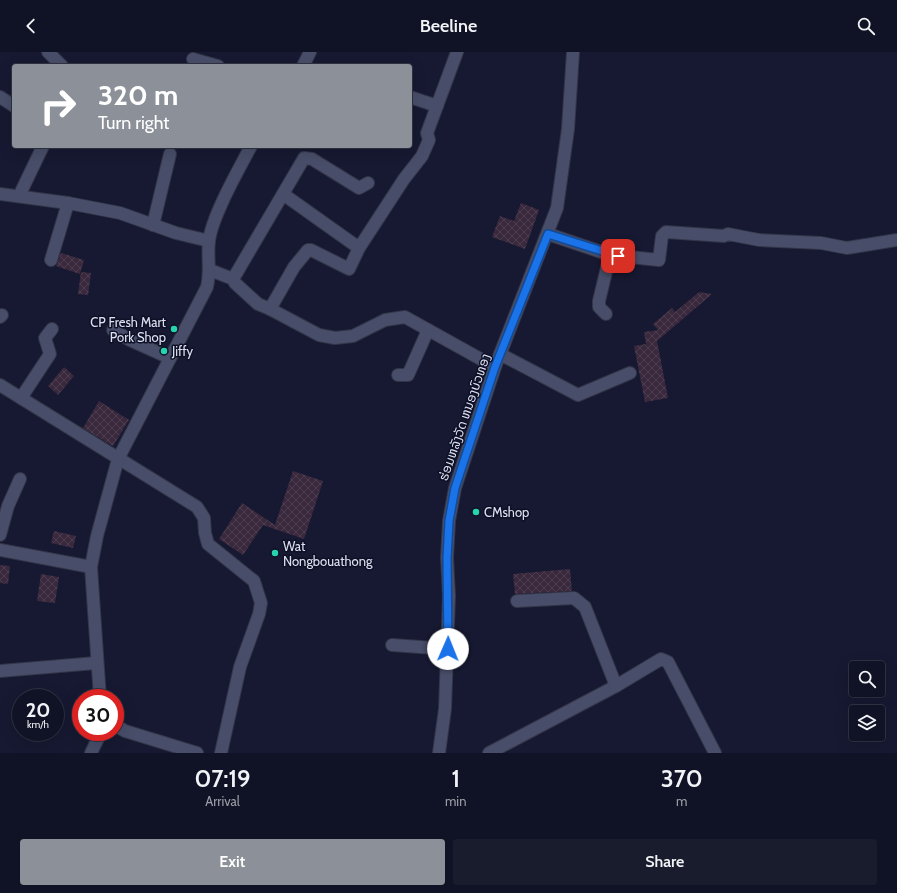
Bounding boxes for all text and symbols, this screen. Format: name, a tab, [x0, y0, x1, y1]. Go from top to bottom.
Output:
icon: back	[20, 15, 42, 37]
text: Beeline	[420, 15, 477, 37]
icon: search	[855, 15, 877, 37]
text: 320 m	[98, 78, 178, 112]
icon: right	[32, 80, 84, 132]
text: Turn right	[98, 112, 169, 134]
pin	[601, 239, 635, 273]
icon: arrive	[607, 245, 629, 267]
place label: CP Fresh Mart Pork Shop	[90, 314, 167, 345]
marker: CP Fresh Mart Pork Shop	[169, 324, 179, 334]
place label: Jiffy	[171, 343, 194, 359]
marker: Jiffy	[159, 346, 169, 356]
street label: ຮ່ອມຫລັງວັດ ຫນອງບົວທອງ	[435, 351, 493, 483]
place label: CMshop	[484, 504, 529, 520]
marker: CMshop	[471, 507, 481, 517]
place label: Wat Nongbouathong	[283, 538, 373, 569]
marker: Wat Nongbouathong	[270, 548, 280, 558]
position arrow	[427, 628, 469, 670]
map controls	[849, 661, 885, 741]
button: search	[849, 661, 885, 697]
speed limit sign: 30	[72, 689, 124, 741]
text: 20	[26, 698, 50, 722]
button: layers	[849, 705, 885, 741]
text: km/h	[27, 718, 49, 731]
text: 07:19	[194, 764, 251, 793]
text: 1	[451, 764, 460, 793]
text: 370	[661, 764, 703, 793]
text: Arrival	[205, 793, 240, 809]
text: min	[445, 793, 466, 809]
text: m	[676, 793, 687, 809]
button: Exit	[20, 839, 445, 885]
button: Share	[453, 839, 877, 885]

